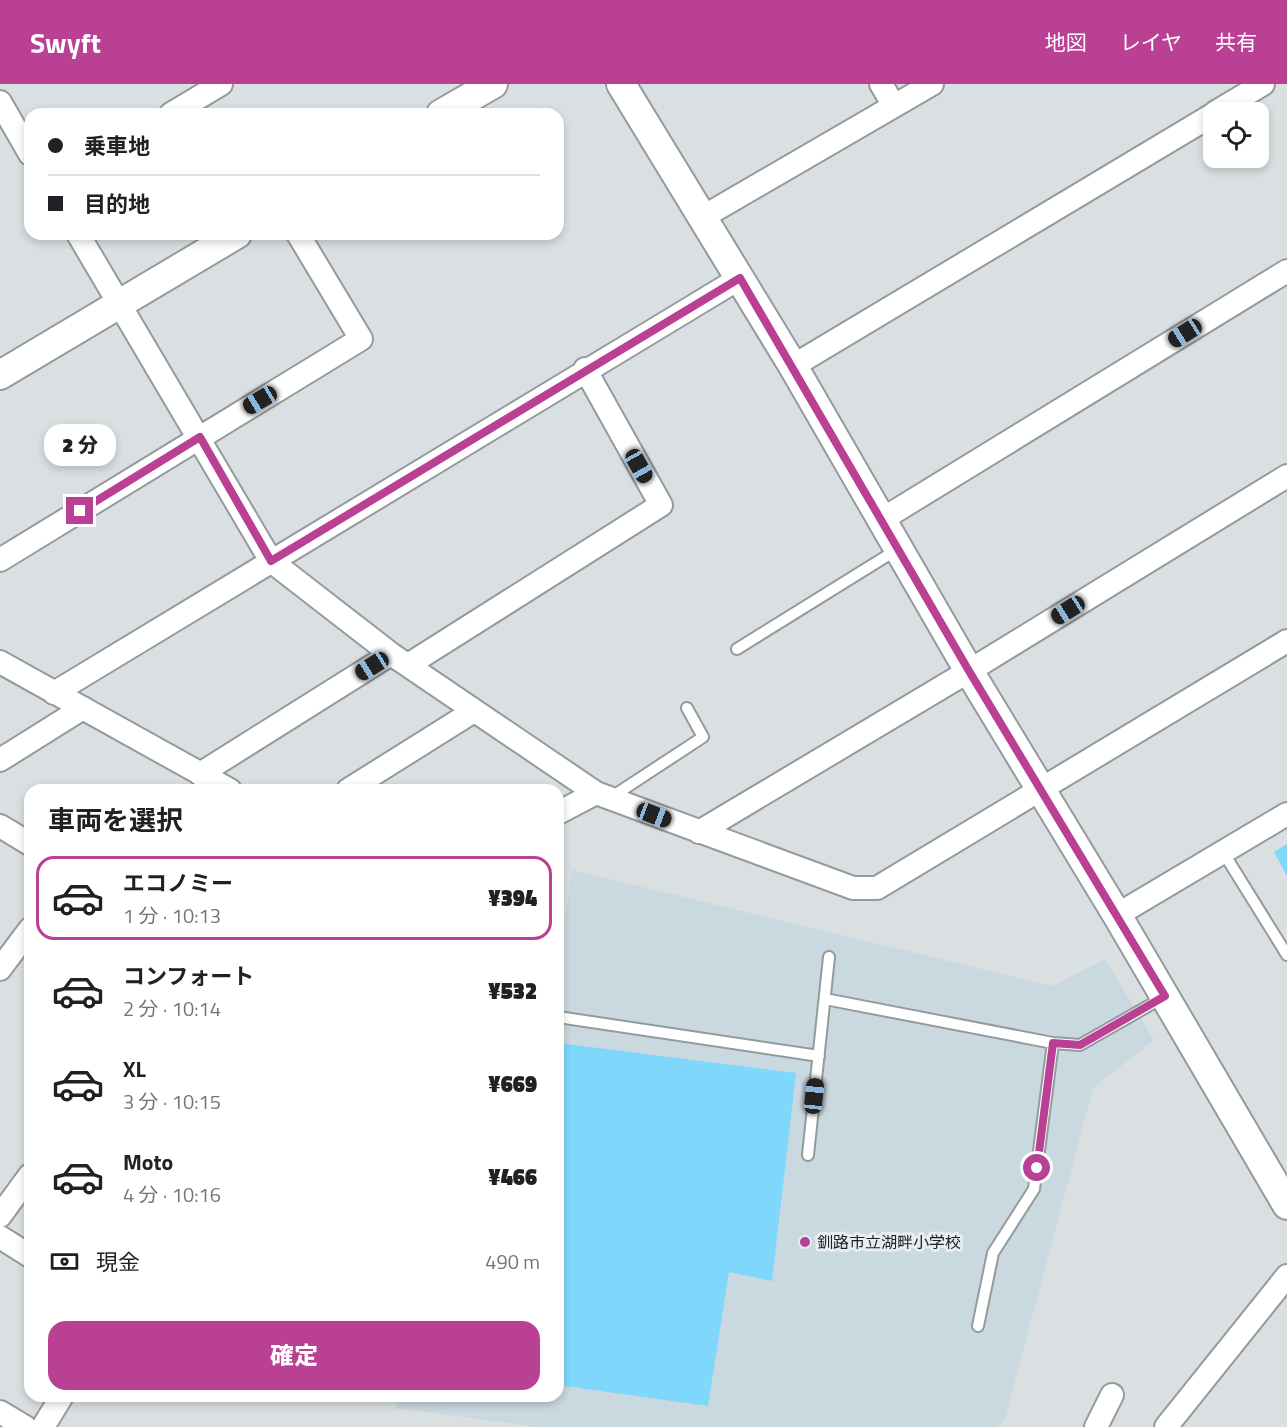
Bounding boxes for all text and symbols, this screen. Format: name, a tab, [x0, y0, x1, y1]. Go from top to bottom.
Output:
text: Swyft	[30, 21, 101, 64]
text: 地図	[1045, 26, 1087, 58]
text: レイヤ	[1120, 26, 1182, 58]
text: 共有	[1215, 26, 1257, 58]
map controls	[1203, 102, 1269, 168]
button: locate	[1203, 102, 1269, 168]
text: 乗車地	[84, 129, 150, 163]
text: 目的地	[84, 187, 150, 221]
car	[1165, 316, 1205, 350]
car	[240, 383, 280, 417]
callout: 2 分	[44, 424, 116, 466]
text: 2 分	[62, 429, 98, 460]
car	[622, 446, 656, 486]
route end	[66, 497, 93, 524]
car	[1048, 593, 1088, 627]
car	[352, 649, 392, 683]
text: 車両を選択	[48, 799, 183, 840]
car	[634, 800, 674, 830]
text: エコノミー	[123, 866, 233, 900]
icon: car	[51, 871, 105, 925]
text: ¥394	[488, 881, 537, 915]
text: 1 分 · 10:13	[123, 900, 221, 931]
text: コンフォート	[123, 959, 254, 993]
icon: car	[51, 964, 105, 1018]
text: ¥532	[488, 974, 537, 1008]
text: 2 分 · 10:14	[123, 993, 221, 1024]
text: XL	[123, 1052, 146, 1086]
icon: car	[51, 1057, 105, 1111]
text: ¥669	[488, 1067, 537, 1101]
car	[803, 1077, 825, 1115]
text: 3 分 · 10:15	[123, 1086, 221, 1117]
text: Moto	[123, 1145, 173, 1179]
icon: car	[51, 1150, 105, 1204]
route start	[1023, 1154, 1050, 1181]
text: ¥466	[488, 1160, 537, 1194]
text: 4 分 · 10:16	[123, 1179, 221, 1210]
place label: 釧路市立湖畔小学校	[817, 1230, 961, 1254]
marker: 釧路市立湖畔小学校	[798, 1235, 812, 1249]
icon: cash	[48, 1245, 81, 1278]
text: 現金	[96, 1245, 140, 1279]
text: 490 m	[485, 1246, 540, 1277]
button: 確定	[48, 1321, 540, 1390]

